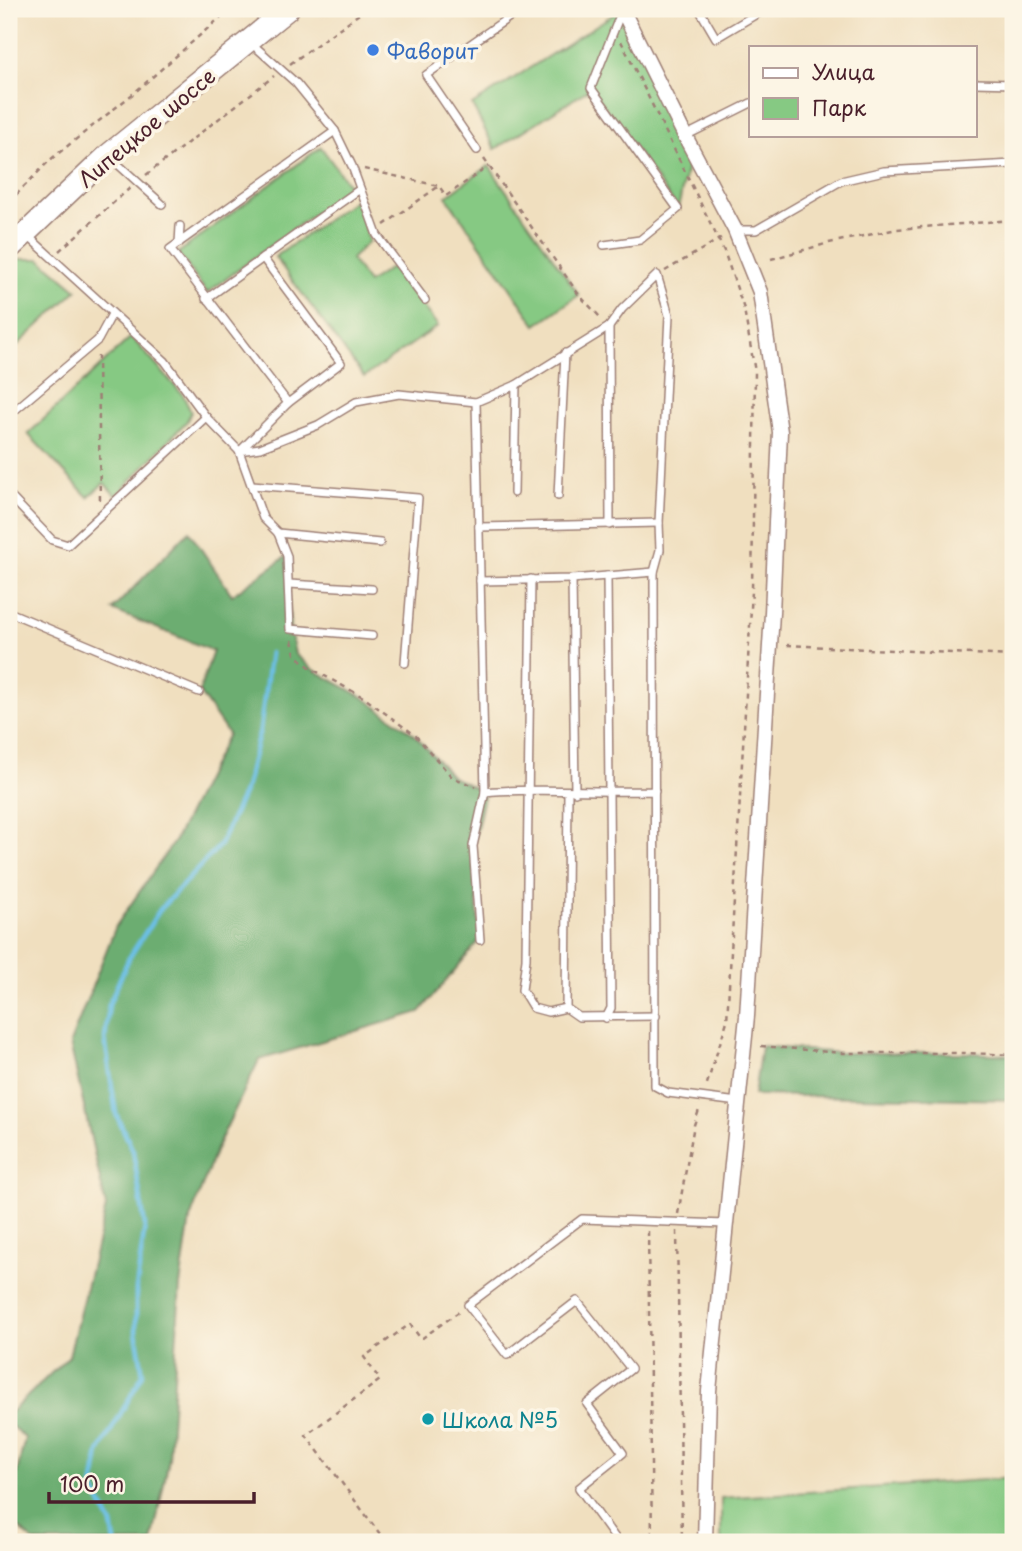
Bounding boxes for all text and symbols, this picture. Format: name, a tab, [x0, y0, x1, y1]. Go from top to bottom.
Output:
place label: Фаворит	[387, 34, 478, 66]
marker: Фаворит	[365, 42, 381, 58]
legend	[749, 46, 976, 136]
text: Улица	[812, 55, 875, 87]
street label: Липецкое шоссе	[70, 60, 222, 194]
text: Парк	[812, 91, 867, 123]
place label: Школа №5	[442, 1403, 558, 1435]
marker: Школа №5	[420, 1411, 436, 1427]
scale bar	[49, 1460, 254, 1504]
text: 100 m	[60, 1467, 124, 1499]

